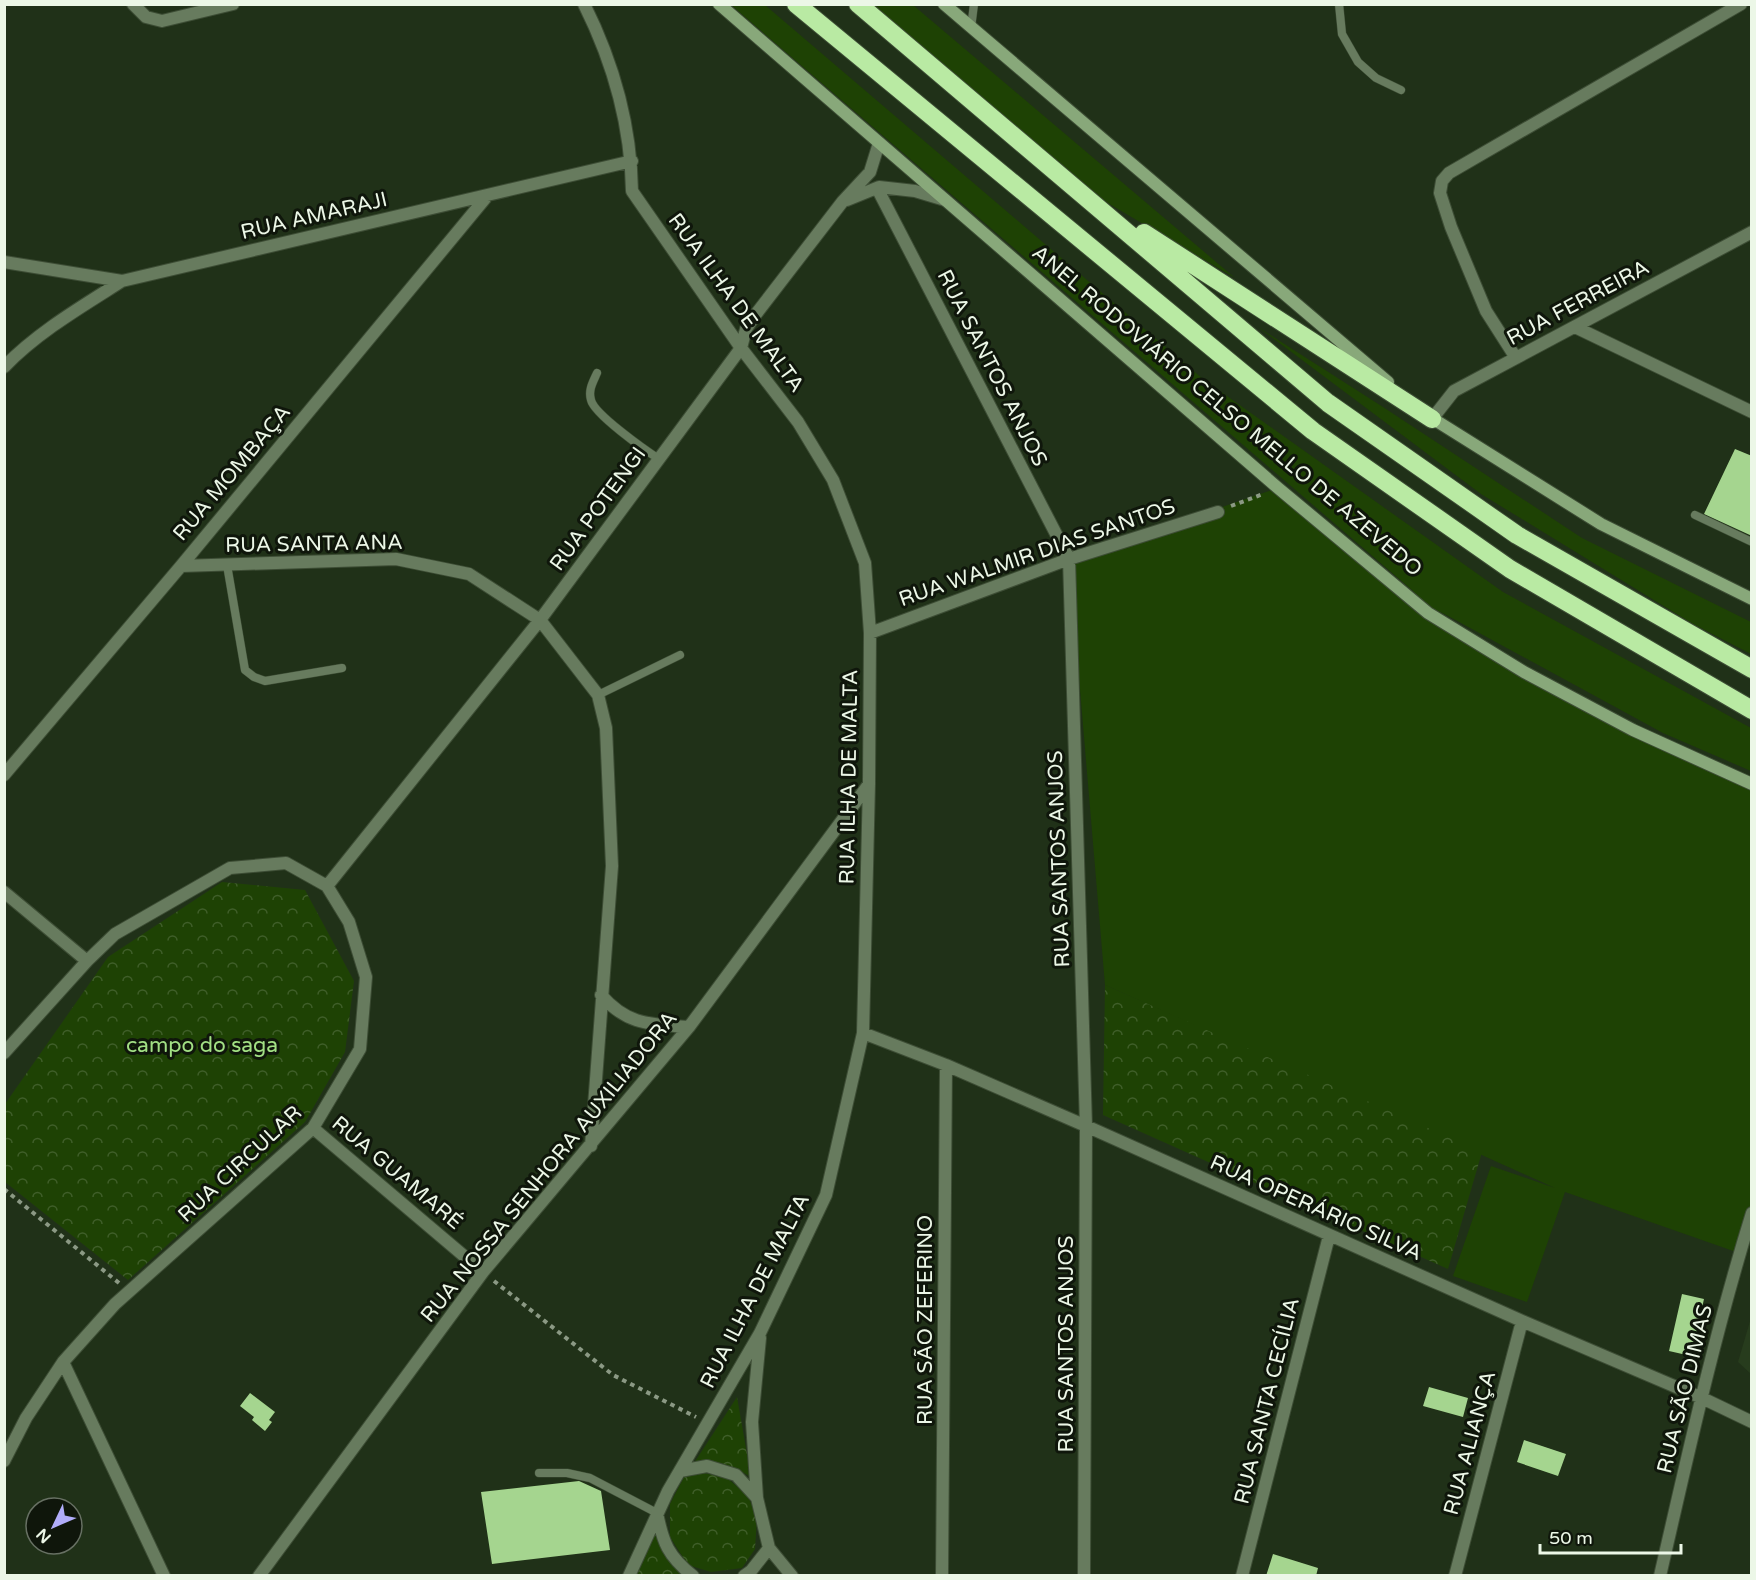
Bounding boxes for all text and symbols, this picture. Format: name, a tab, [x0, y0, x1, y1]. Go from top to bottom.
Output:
street label: RUA AMARAJI	[238, 187, 390, 245]
street label: RUA ILHA DE MALTA	[663, 209, 809, 397]
street label: ANEL RODOVIÁRIO CELSO MELLO DE AZEVEDO	[1027, 240, 1427, 582]
street label: RUA FERREIRA	[1503, 255, 1653, 351]
street label: RUA SANTOS ANJOS	[932, 266, 1052, 470]
street label: RUA MOMBAÇA	[168, 400, 296, 546]
street label: RUA POTENGI	[545, 442, 651, 576]
street label: RUA WALMIR DIAS SANTOS	[895, 494, 1179, 612]
street label: RUA SANTA ANA	[225, 530, 403, 558]
street label: RUA ILHA DE MALTA	[835, 669, 863, 885]
street label: RUA SANTOS ANJOS	[1043, 750, 1075, 968]
street label: RUA NOSSA SENHORA AUXILIADORA	[416, 1006, 682, 1328]
park label: campo do saga	[126, 1033, 278, 1058]
street label: RUA CIRCULAR	[173, 1100, 307, 1228]
street label: RUA GUAMARÉ	[327, 1111, 467, 1235]
street label: RUA OPERÁRIO SILVA	[1206, 1150, 1426, 1266]
street label: RUA ILHA DE MALTA	[695, 1190, 815, 1392]
street label: RUA SÃO ZEFERINO	[913, 1215, 938, 1425]
street label: RUA SANTOS ANJOS	[1054, 1235, 1079, 1453]
street label: RUA SANTA CECÍLIA	[1229, 1295, 1305, 1507]
street label: RUA SÃO DIMAS	[1652, 1302, 1718, 1476]
street label: RUA ALIANÇA	[1439, 1368, 1501, 1518]
north arrow	[24, 1496, 84, 1556]
scale bar	[1540, 1517, 1681, 1555]
text: N	[32, 1524, 56, 1547]
text: 50 m	[1549, 1527, 1593, 1549]

